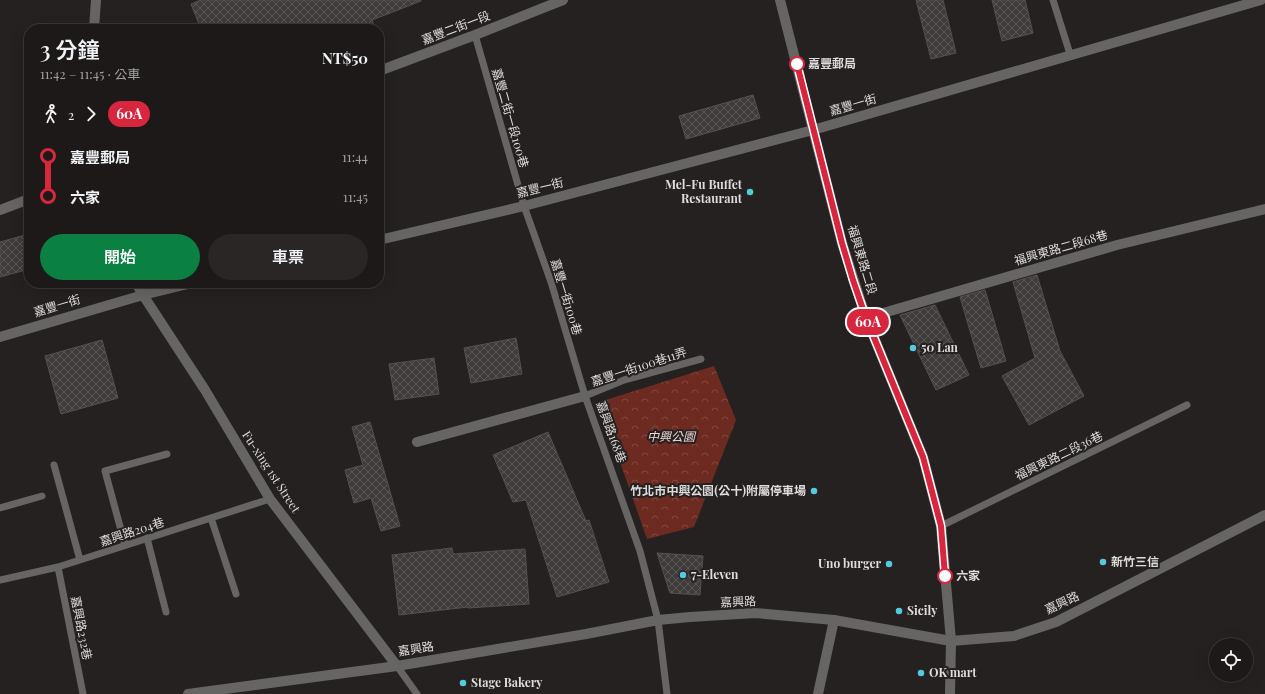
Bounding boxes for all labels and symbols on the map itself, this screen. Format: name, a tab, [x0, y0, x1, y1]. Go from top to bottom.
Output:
street label: 嘉豐二街一段	[419, 7, 492, 47]
place label: 嘉豐郵局	[808, 55, 856, 71]
marker: 嘉豐郵局	[789, 56, 805, 72]
street label: 嘉豐二街一段100巷	[489, 66, 533, 169]
street label: 嘉豐一街	[827, 90, 878, 118]
street label: 嘉豐一街	[515, 173, 565, 201]
place label: Mel-Fu Buffet Restaurant	[665, 176, 743, 206]
marker: Mel-Fu Buffet Restaurant	[745, 187, 755, 197]
street label: 福興東路二段	[845, 223, 881, 296]
street label: 福興東路二段68巷	[1012, 226, 1109, 268]
street label: 嘉豐一街100巷	[548, 257, 586, 337]
street label: 嘉豐一街	[31, 290, 82, 320]
line badge: 60A	[845, 309, 891, 335]
place label: 50 Lan	[921, 339, 959, 355]
street label: 嘉豐一街100巷11弄	[589, 343, 689, 389]
marker: 50 Lan	[908, 343, 918, 353]
street label: 嘉興路168巷	[593, 398, 631, 465]
street label: Fu-xing 1st Street	[239, 427, 305, 516]
street label: 福興東路二段36巷	[1012, 427, 1105, 483]
park label: 中興公園	[647, 428, 697, 444]
place label: 竹北市中興公園(公十)附屬停車場	[630, 482, 806, 498]
marker: 竹北市中興公園(公十)附屬停車場	[809, 486, 819, 496]
street label: 嘉興路204巷	[97, 513, 166, 549]
place label: 新竹三信	[1111, 553, 1159, 569]
place label: Uno burger	[818, 555, 881, 571]
marker: 新竹三信	[1098, 557, 1108, 567]
marker: Uno burger	[884, 559, 894, 569]
place label: 7-Eleven	[691, 566, 739, 582]
place label: 六家	[956, 567, 980, 583]
marker: 六家	[937, 568, 953, 584]
marker: 7-Eleven	[678, 570, 688, 580]
street label: 嘉興路	[1042, 587, 1081, 617]
street label: 嘉興路	[720, 592, 756, 610]
street label: 嘉興路232巷	[68, 594, 96, 661]
place label: Sicily	[907, 602, 938, 618]
marker: Sicily	[894, 606, 904, 616]
street label: 嘉興路	[397, 637, 435, 659]
place label: OK mart	[929, 664, 977, 680]
marker: OK mart	[916, 668, 926, 678]
place label: Stage Bakery	[471, 674, 543, 690]
marker: Stage Bakery	[458, 678, 468, 688]

